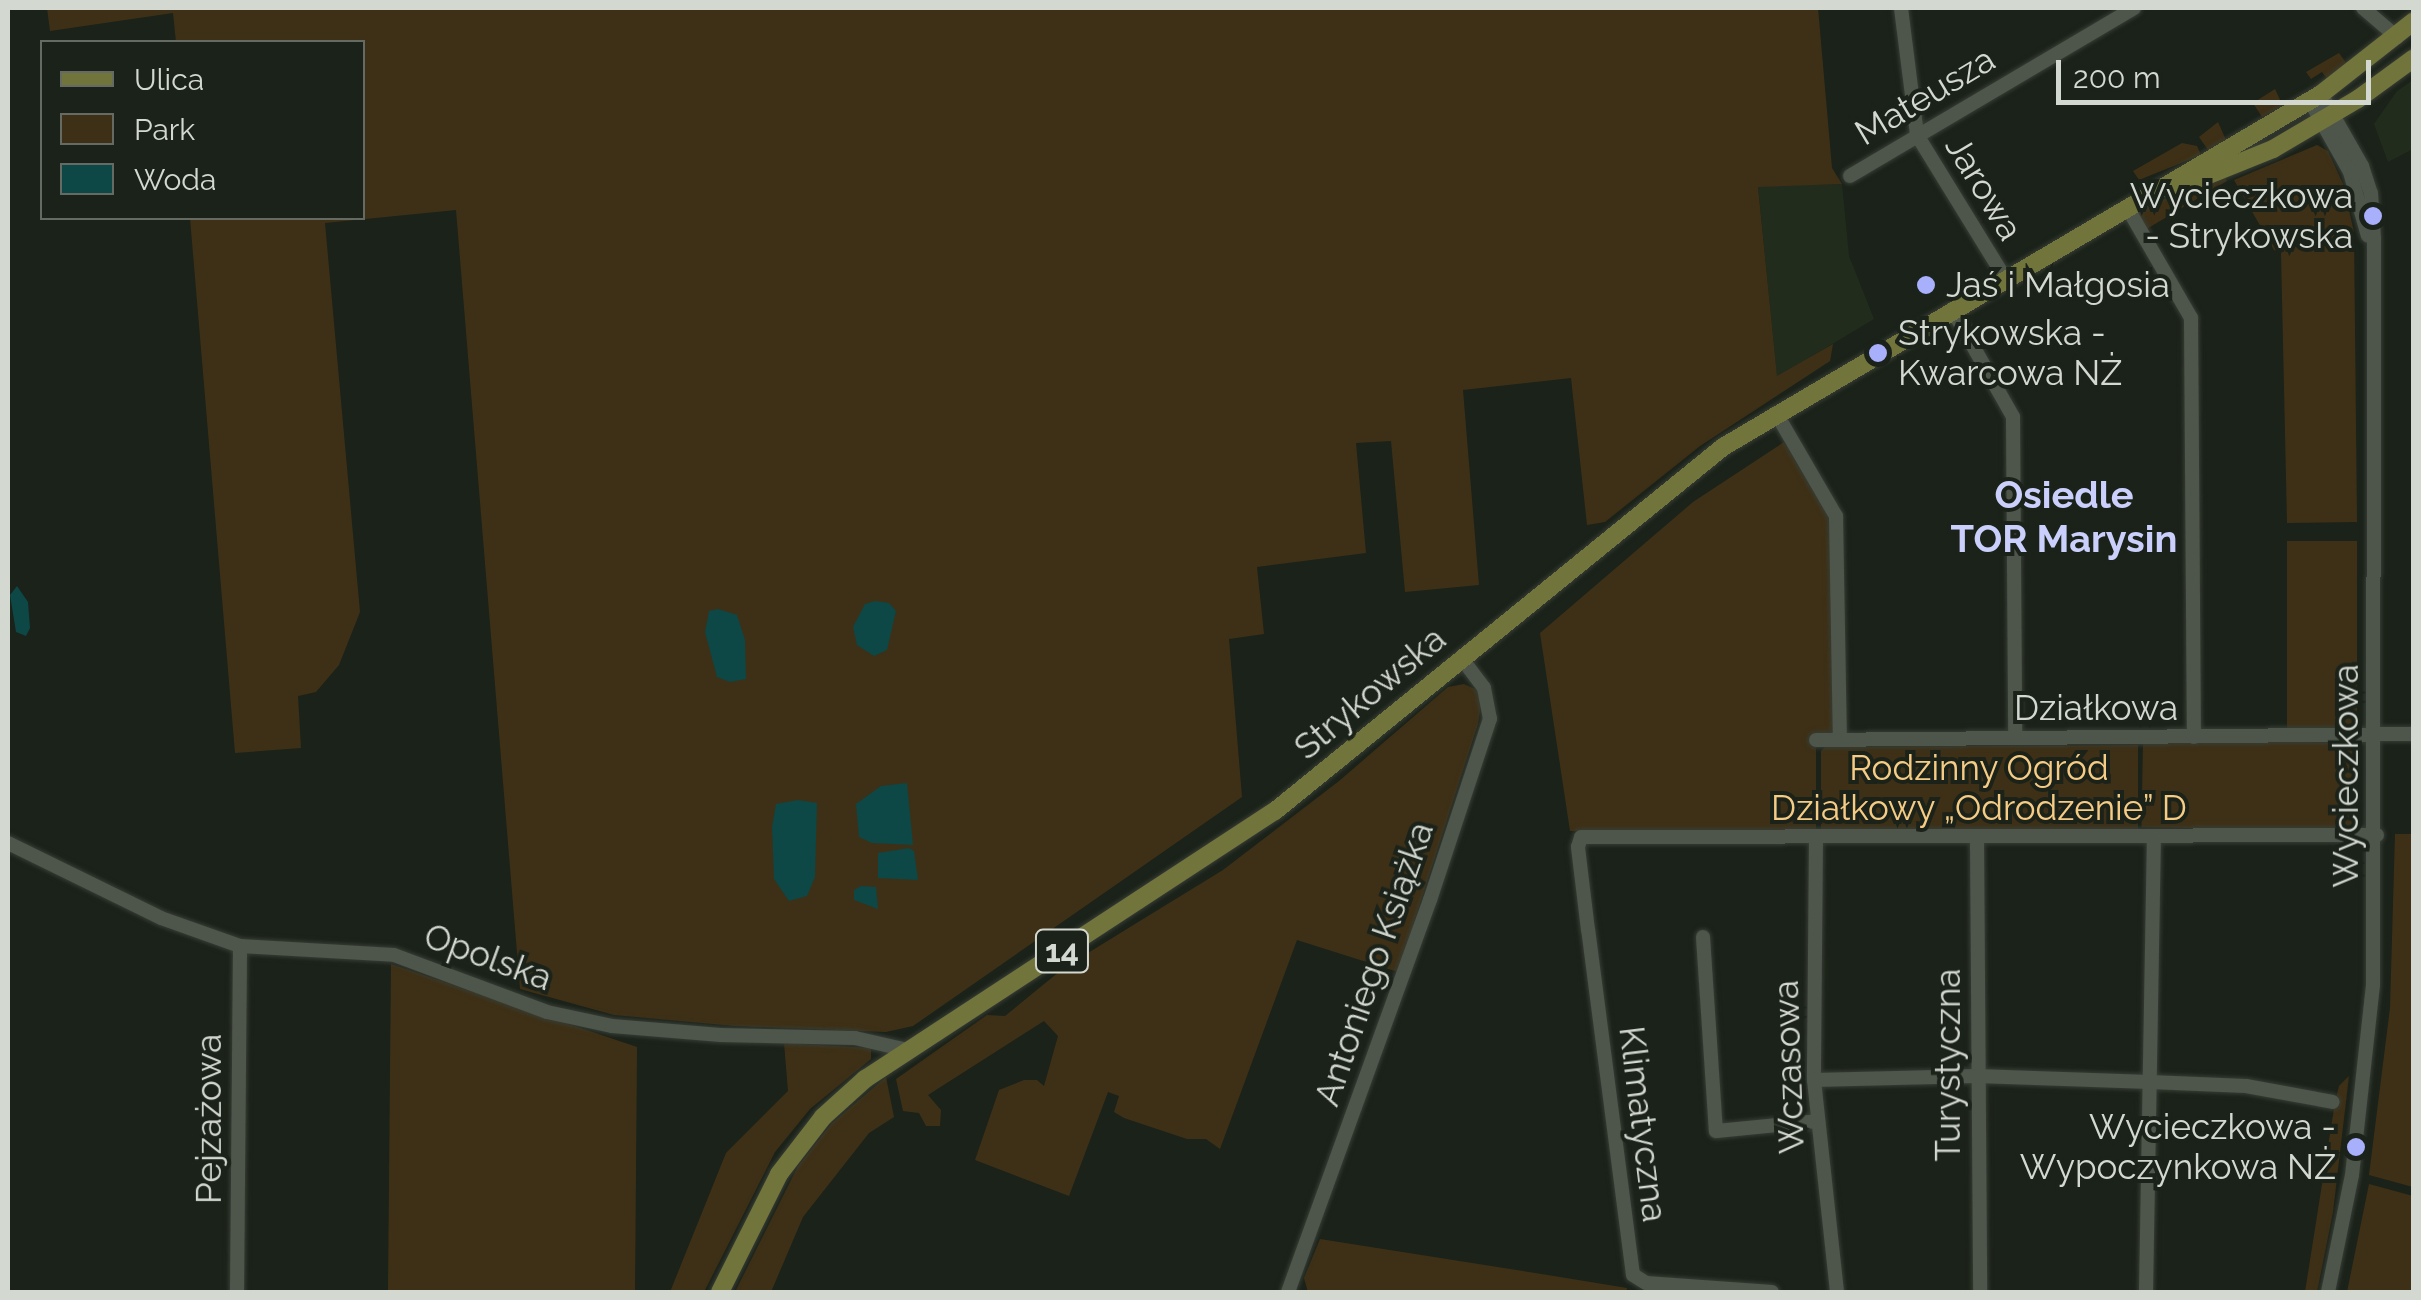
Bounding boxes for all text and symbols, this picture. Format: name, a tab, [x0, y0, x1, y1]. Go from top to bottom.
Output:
street label: Mateusza	[1848, 38, 2002, 154]
legend	[40, 40, 365, 220]
scale bar	[2061, 40, 2376, 102]
text: 200 m	[2073, 60, 2161, 95]
text: Ulica	[134, 62, 204, 97]
text: Park	[134, 112, 195, 147]
street label: Jarowa	[1936, 128, 2032, 248]
text: Woda	[134, 162, 216, 197]
place label: Wycieczkowa - Strykowska	[2130, 175, 2353, 257]
marker: Wycieczkowa - Strykowska	[2362, 205, 2384, 227]
place label: Jaś i Małgosia	[1946, 264, 2170, 306]
marker: Jaś i Małgosia	[1915, 274, 1937, 296]
place label: Strykowska - Kwarcowa NŻ	[1898, 312, 2122, 394]
marker: Strykowska - Kwarcowa NŻ	[1867, 342, 1889, 364]
district label: Osiedle TOR Marysin	[1951, 472, 2177, 562]
street label: Strykowska	[1286, 618, 1454, 768]
street label: Wycieczkowa	[2325, 664, 2367, 888]
street label: Działkowa	[2014, 687, 2178, 729]
park label: Rodzinny Ogród Działkowy „Odrodzenie” D	[1770, 747, 2188, 829]
street label: Antoniego Książka	[1306, 817, 1442, 1111]
street label: Opolska	[419, 915, 557, 999]
road number: 14	[1034, 924, 1090, 978]
street label: Turystyczna	[1927, 969, 1969, 1161]
street label: Wczasowa	[1765, 979, 1813, 1155]
street label: Klimatyczna	[1610, 1024, 1676, 1224]
street label: Pejzażowa	[188, 1034, 230, 1204]
place label: Wycieczkowa - Wypoczynkowa NŻ	[2020, 1106, 2336, 1188]
marker: Wycieczkowa - Wypoczynkowa NŻ	[2345, 1136, 2367, 1158]

